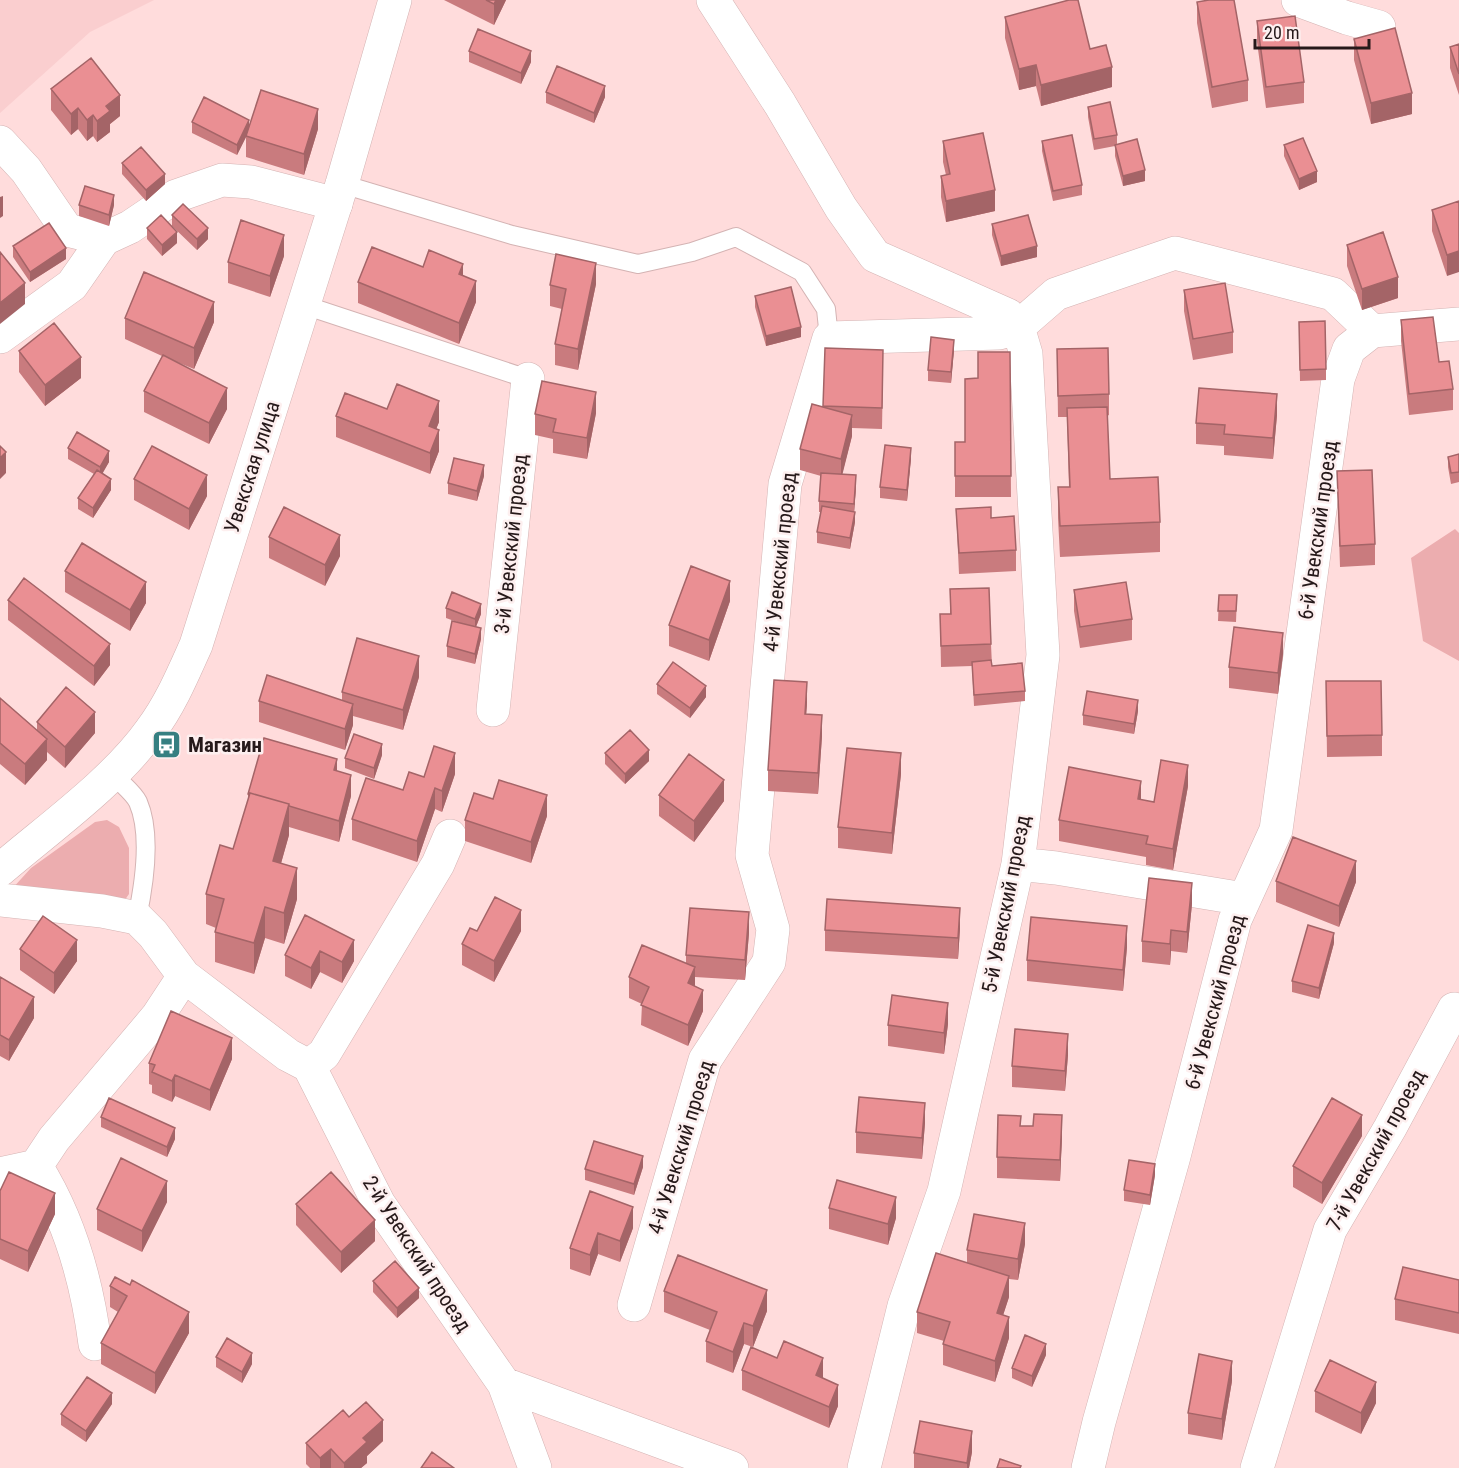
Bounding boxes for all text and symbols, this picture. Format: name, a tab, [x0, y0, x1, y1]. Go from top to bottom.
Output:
scale bar	[1255, 12, 1369, 50]
text: 20 m	[1264, 22, 1299, 43]
street label: Увекская улица	[219, 398, 285, 536]
street label: 6-й Увекский проезд	[1294, 439, 1342, 621]
street label: 3-й Увекский проезд	[490, 453, 532, 635]
street label: 4-й Увекский проезд	[759, 471, 801, 653]
bus stop icon: Магазин	[151, 729, 183, 761]
place label: Магазин	[188, 733, 262, 757]
street label: 5-й Увекский проезд	[977, 813, 1035, 995]
street label: 6-й Увекский проезд	[1180, 912, 1250, 1092]
street label: 4-й Увекский проезд	[643, 1057, 719, 1237]
street label: 7-й Увекский проезд	[1322, 1065, 1430, 1235]
street label: 2-й Увекский проезд	[358, 1172, 476, 1336]

